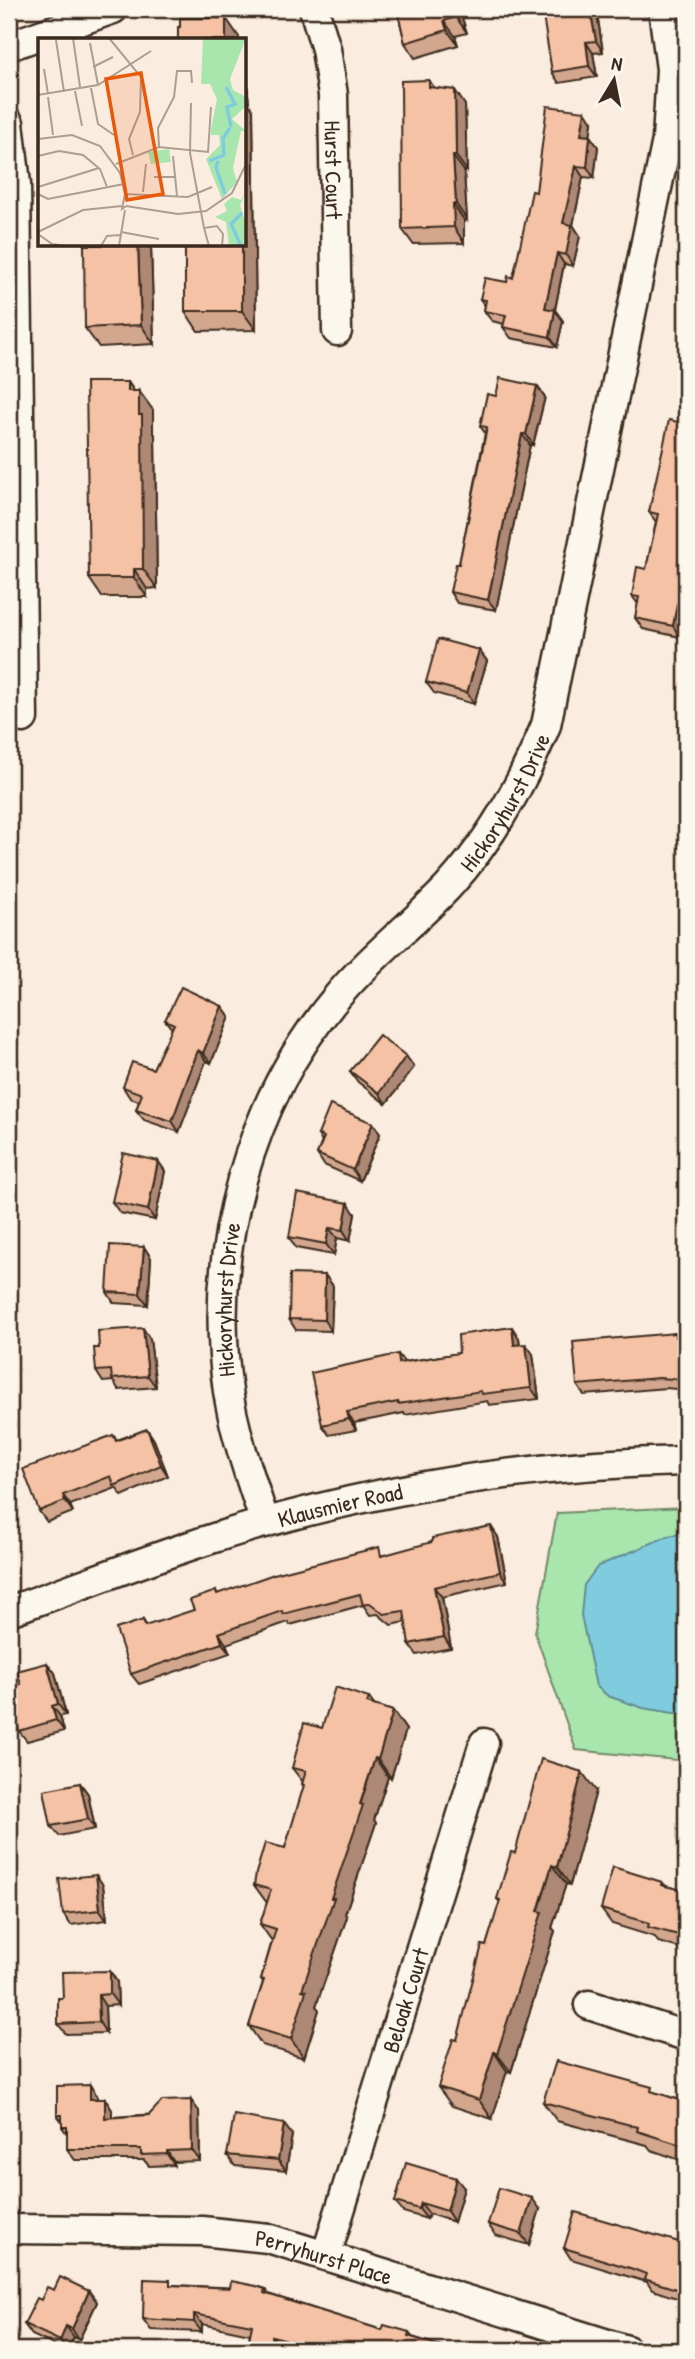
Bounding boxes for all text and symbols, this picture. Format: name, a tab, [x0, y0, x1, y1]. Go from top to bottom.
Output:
inset map	[38, 38, 247, 247]
north arrow	[580, 46, 650, 116]
text: N	[610, 50, 624, 77]
street label: Hurst Court	[318, 120, 351, 220]
street label: Hickoryhurst Drive	[452, 728, 556, 878]
street label: Hickoryhurst Drive	[207, 1220, 247, 1379]
street label: Klausmier Road	[274, 1475, 405, 1534]
street label: Beloak Court	[374, 1943, 436, 2056]
street label: Perryhurst Place	[254, 2221, 396, 2291]

